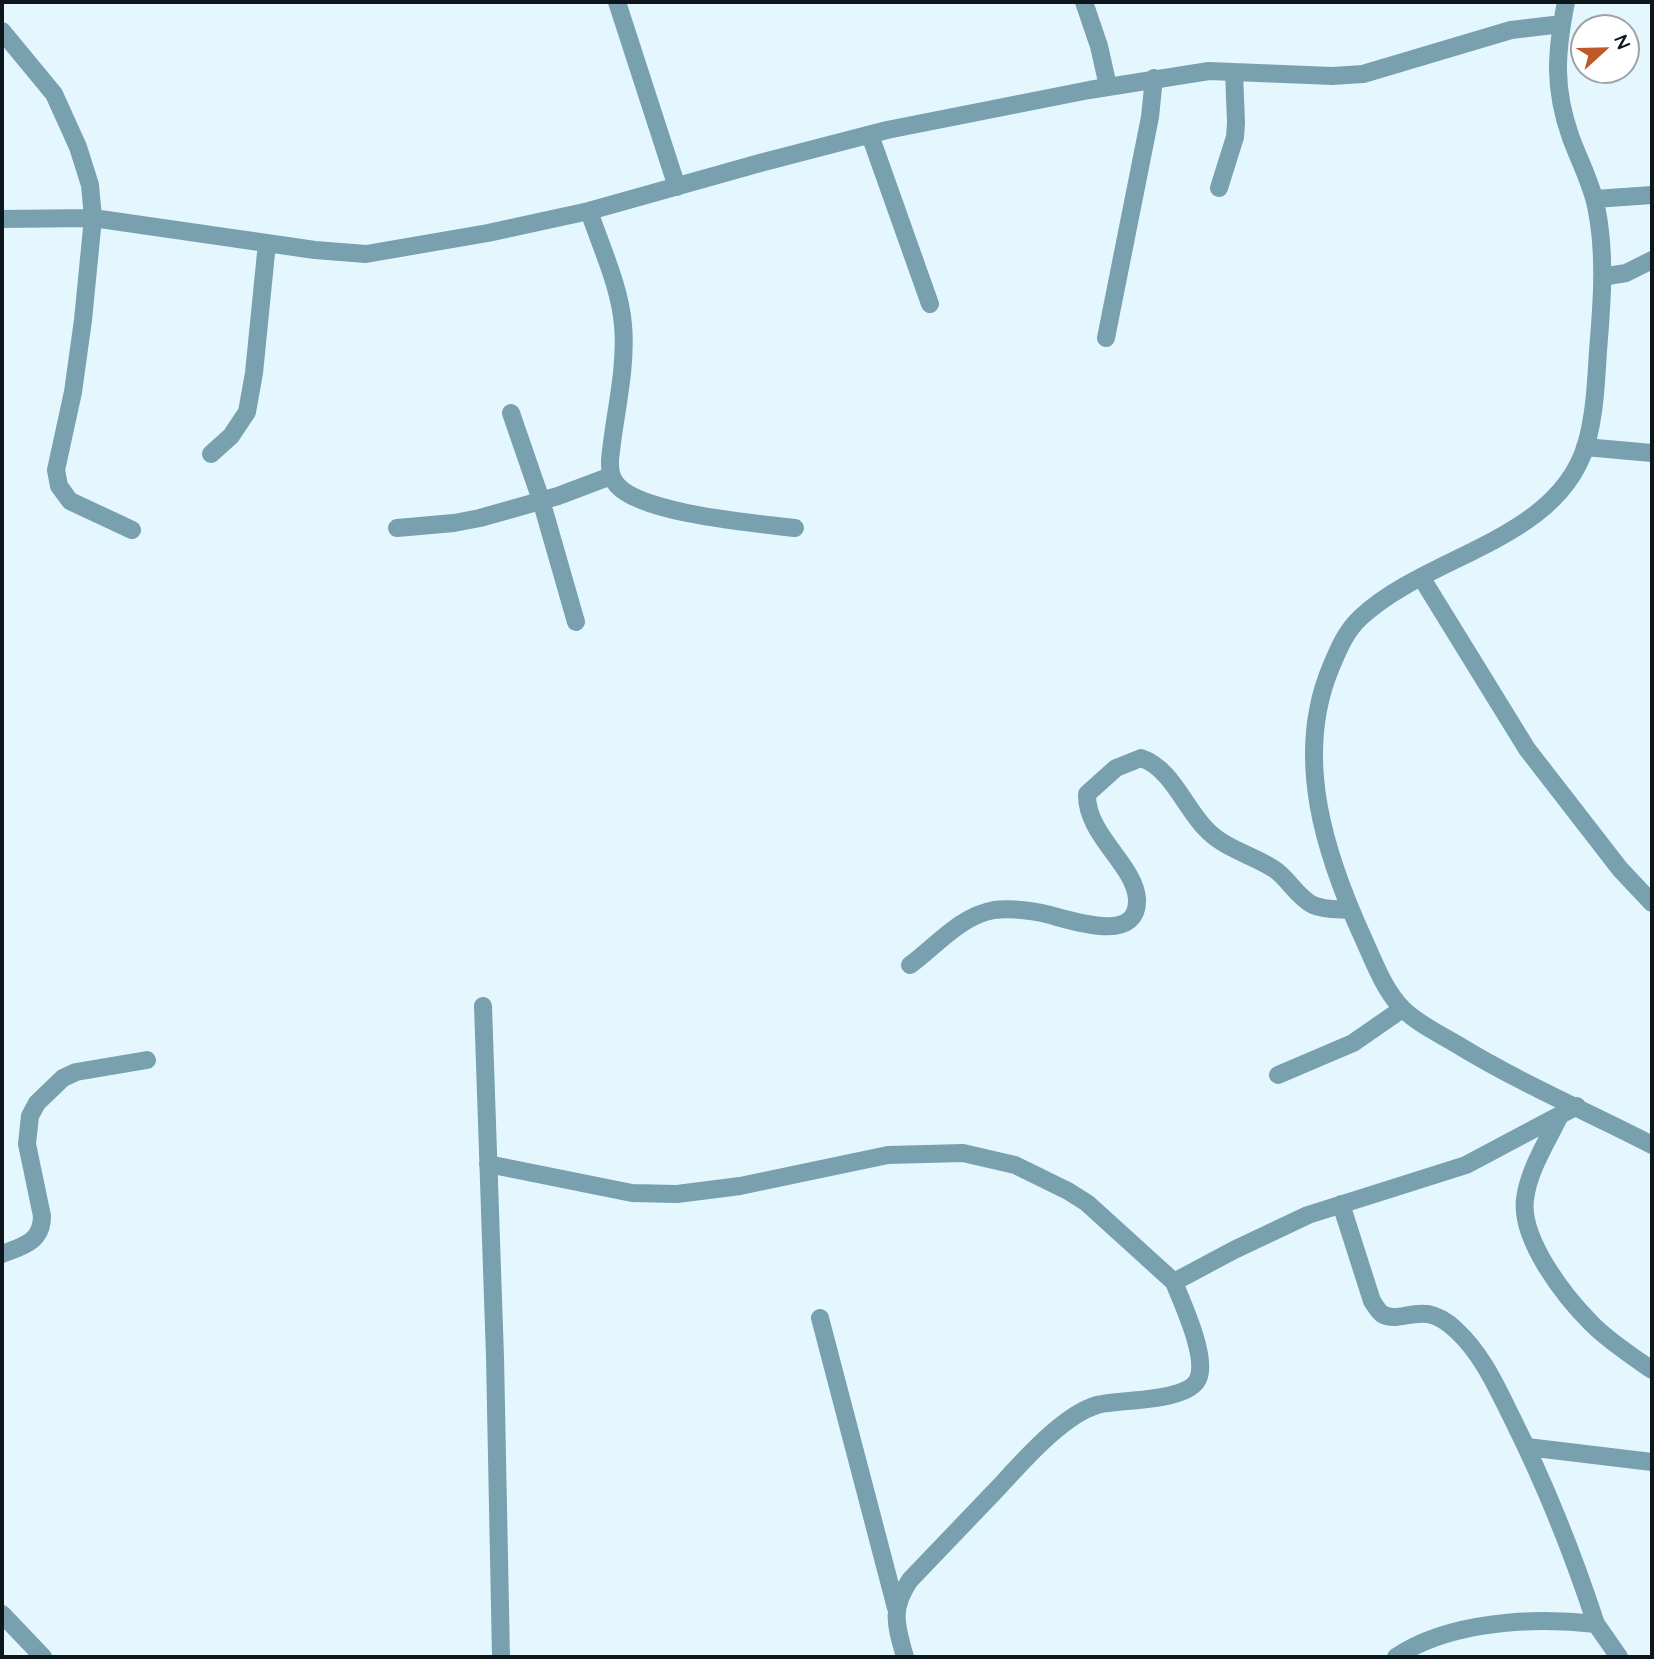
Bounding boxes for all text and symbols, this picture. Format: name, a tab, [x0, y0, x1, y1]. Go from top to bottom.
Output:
north arrow	[1570, 14, 1640, 84]
text: N	[1609, 31, 1636, 53]

